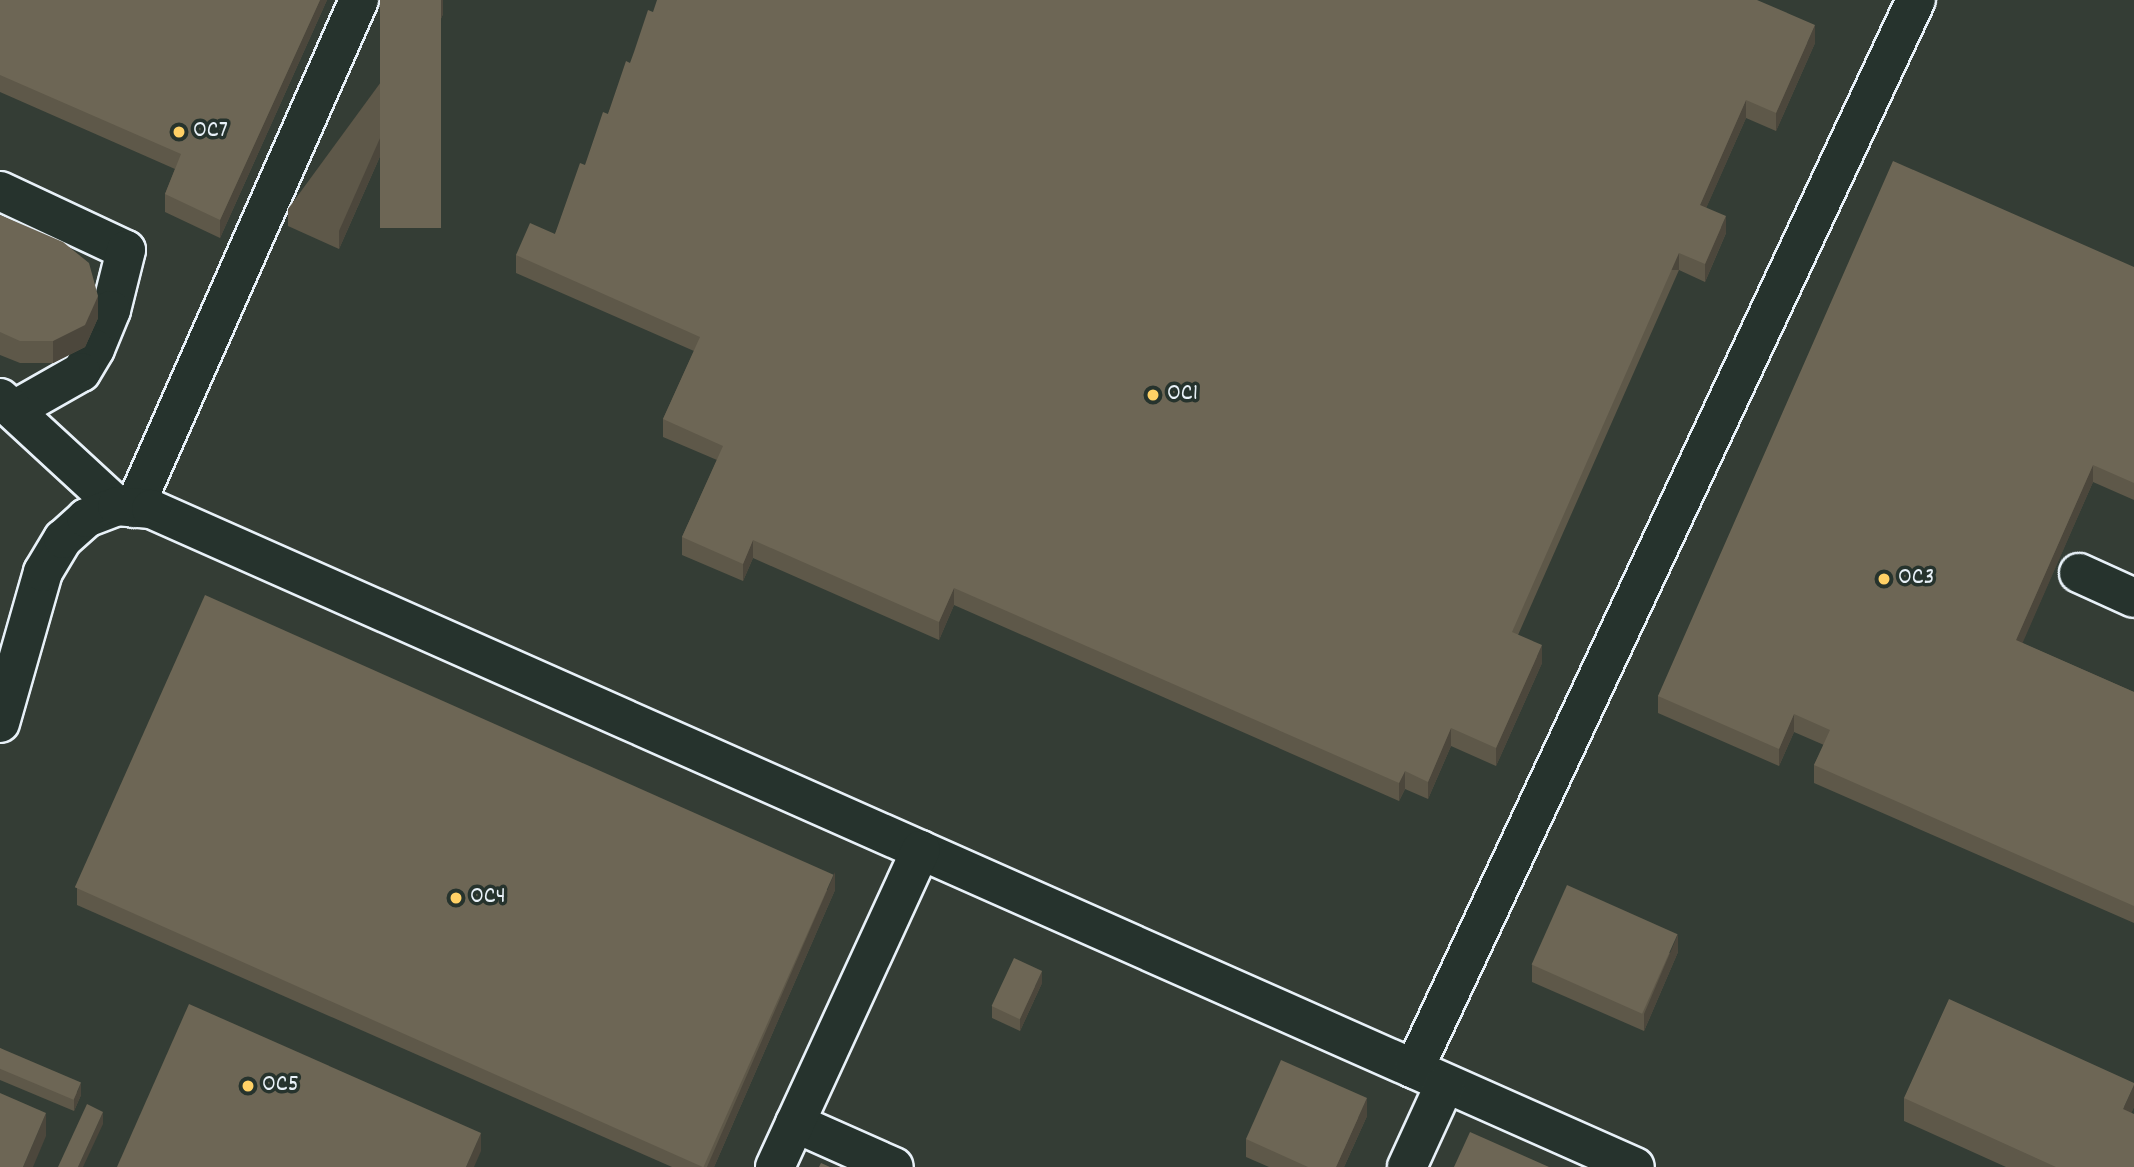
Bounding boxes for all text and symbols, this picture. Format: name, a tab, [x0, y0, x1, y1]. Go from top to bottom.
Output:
place label: OC7	[193, 118, 228, 146]
marker: OC7	[171, 124, 187, 140]
place label: OC1	[1167, 381, 1198, 409]
marker: OC1	[1145, 387, 1161, 403]
place label: OC3	[1898, 565, 1934, 593]
marker: OC3	[1876, 571, 1892, 587]
place label: OC4	[470, 884, 506, 912]
marker: OC4	[448, 890, 464, 906]
place label: OC5	[262, 1072, 299, 1100]
marker: OC5	[240, 1078, 256, 1094]

